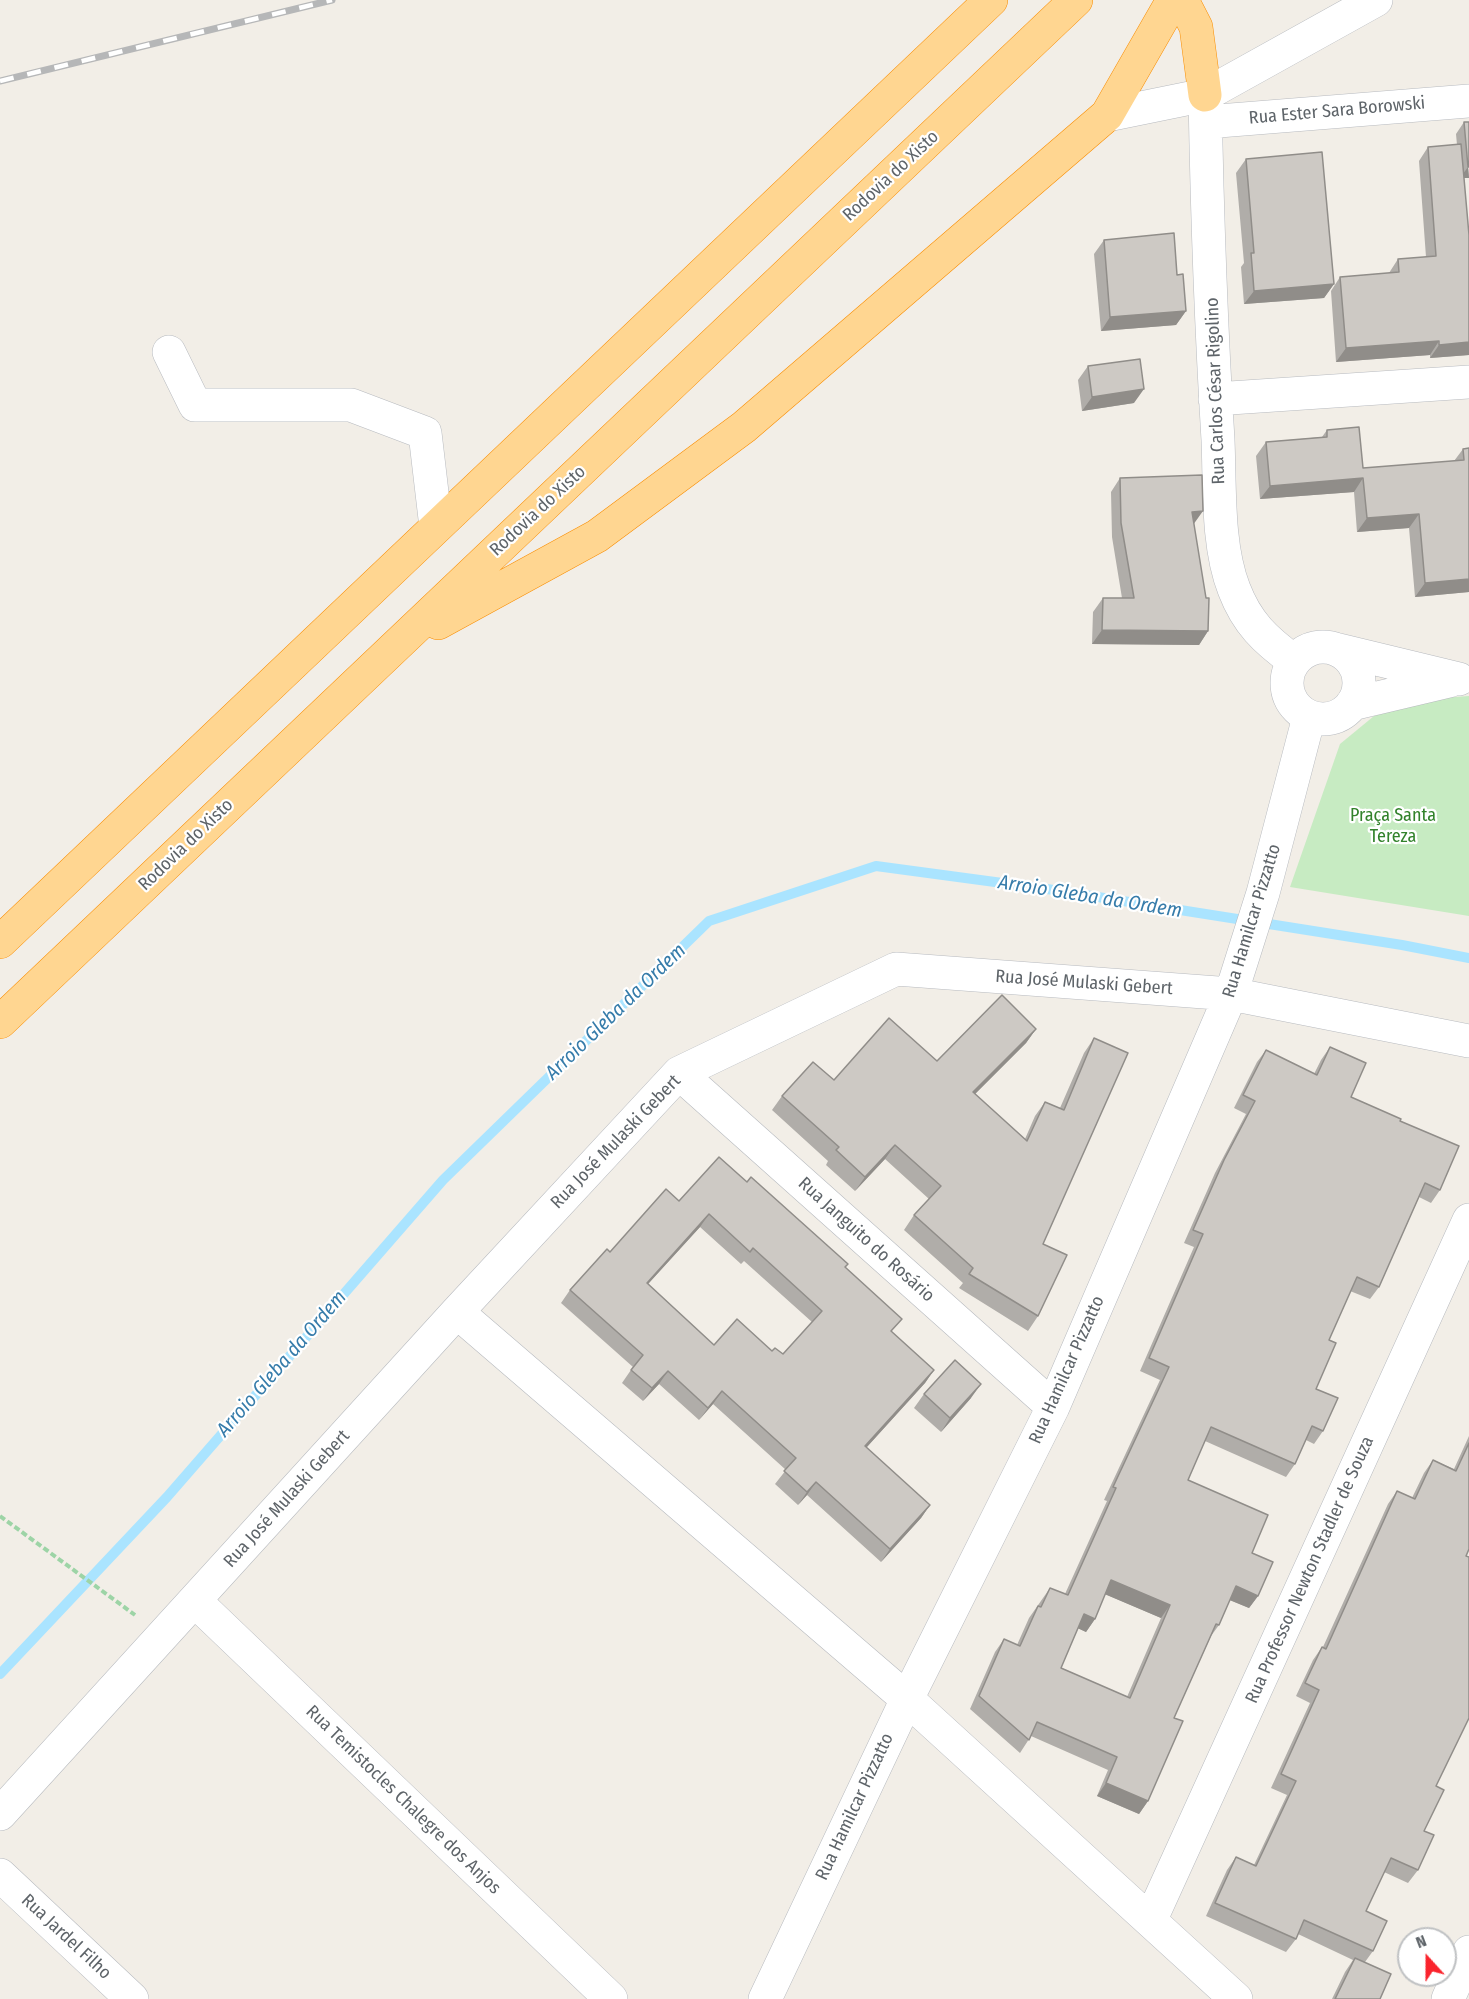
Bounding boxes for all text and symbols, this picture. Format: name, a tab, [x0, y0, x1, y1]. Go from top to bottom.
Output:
street label: Rua Ester Sara Borowski	[1248, 93, 1426, 129]
street label: Rodovia do Xisto	[839, 126, 943, 226]
street label: Rua Carlos César Rigolino	[1202, 297, 1230, 485]
street label: Rodovia do Xisto	[486, 461, 590, 561]
street label: Rodovia do Xisto	[134, 794, 238, 896]
park label: Praça Santa Tereza	[1350, 805, 1436, 848]
street label: Rua Hamilcar Pizzatto	[1218, 842, 1286, 1000]
water label: Arroio Gleba da Ordem	[996, 871, 1184, 923]
water label: Arroio Gleba da Ordem	[541, 939, 691, 1085]
street label: Rua José Mulaski Gebert	[995, 966, 1173, 1000]
street label: Rua José Mulaski Gebert	[547, 1071, 685, 1213]
street label: Rua Janguito do Rosário	[793, 1173, 939, 1307]
water label: Arroio Gleba da Ordem	[212, 1286, 352, 1442]
street label: Rua Hamilcar Pizzatto	[1025, 1293, 1109, 1447]
street label: Rua José Mulaski Gebert	[220, 1426, 354, 1572]
street label: Rua Professor Newton Stadler de Souza	[1241, 1433, 1379, 1707]
street label: Rua Temistocles Chalegre dos Anjos	[301, 1701, 505, 1899]
street label: Rua Hamilcar Pizzatto	[811, 1730, 899, 1884]
street label: Rua Jardel Filho	[17, 1890, 115, 1984]
north arrow	[1397, 1927, 1457, 1987]
text: N	[1413, 1931, 1429, 1952]

